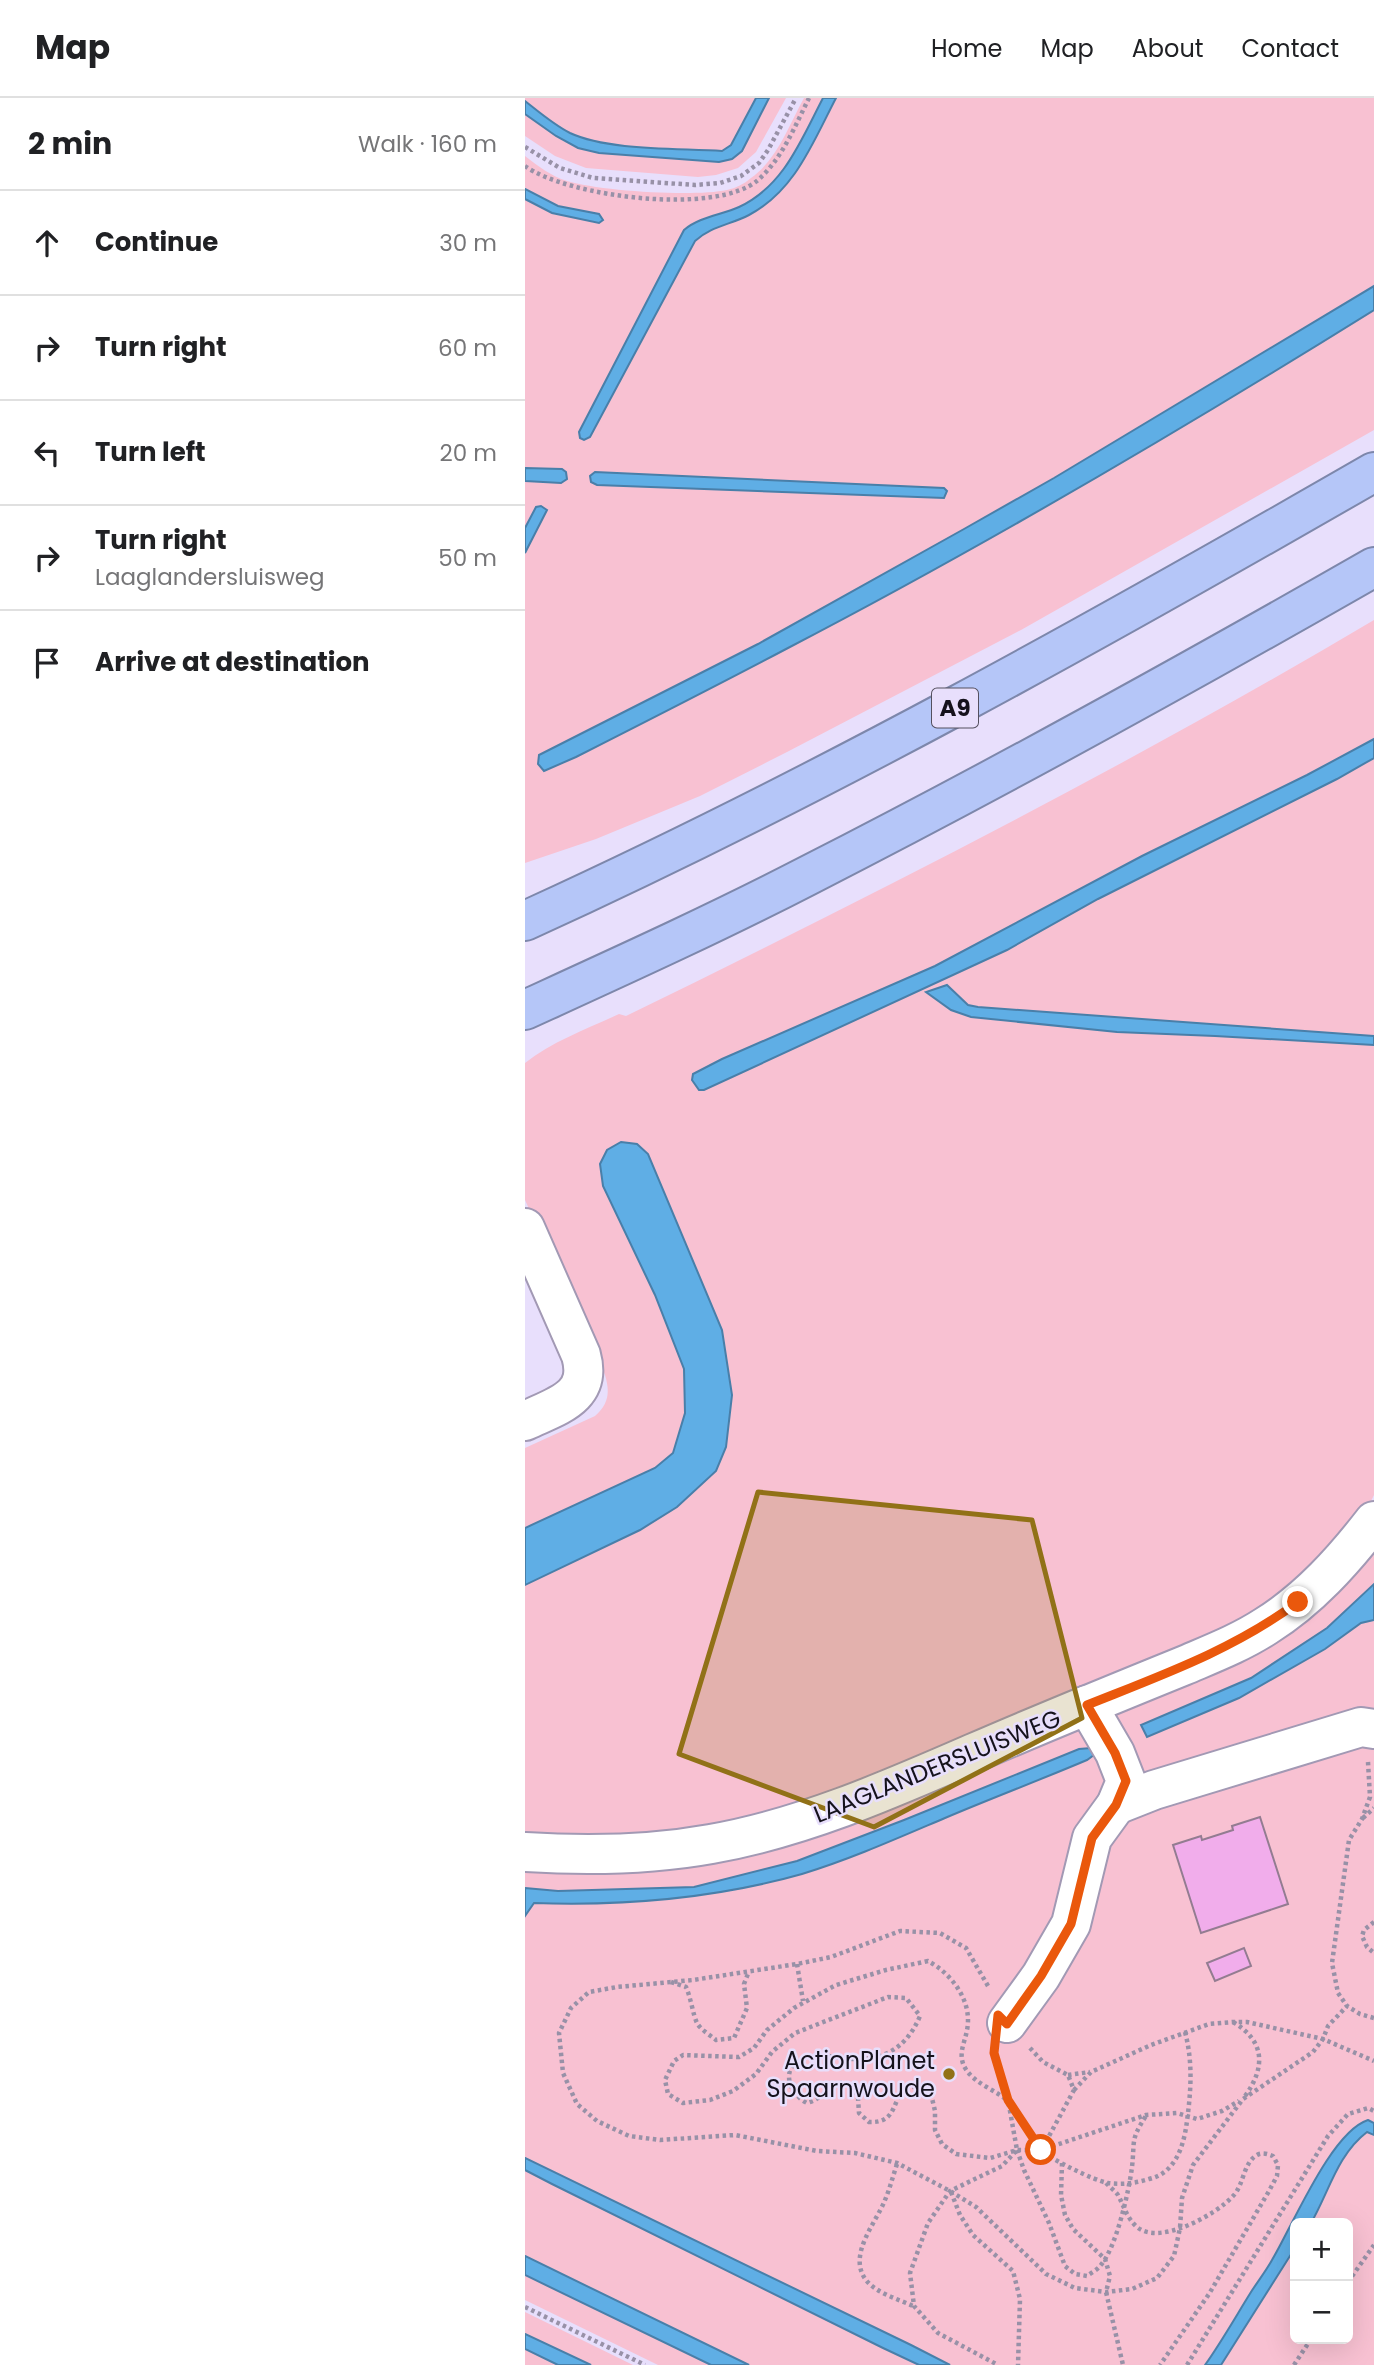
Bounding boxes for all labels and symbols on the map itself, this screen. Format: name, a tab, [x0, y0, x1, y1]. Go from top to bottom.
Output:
road number: A9	[932, 688, 978, 728]
route end	[1282, 1586, 1313, 1617]
street label: LAAGLANDERSLUISWEG	[809, 1701, 1065, 1831]
place label: ActionPlanet Spaarnwoude	[766, 2044, 935, 2105]
marker: ActionPlanet Spaarnwoude	[941, 2066, 957, 2082]
route start	[1025, 2134, 1056, 2165]

